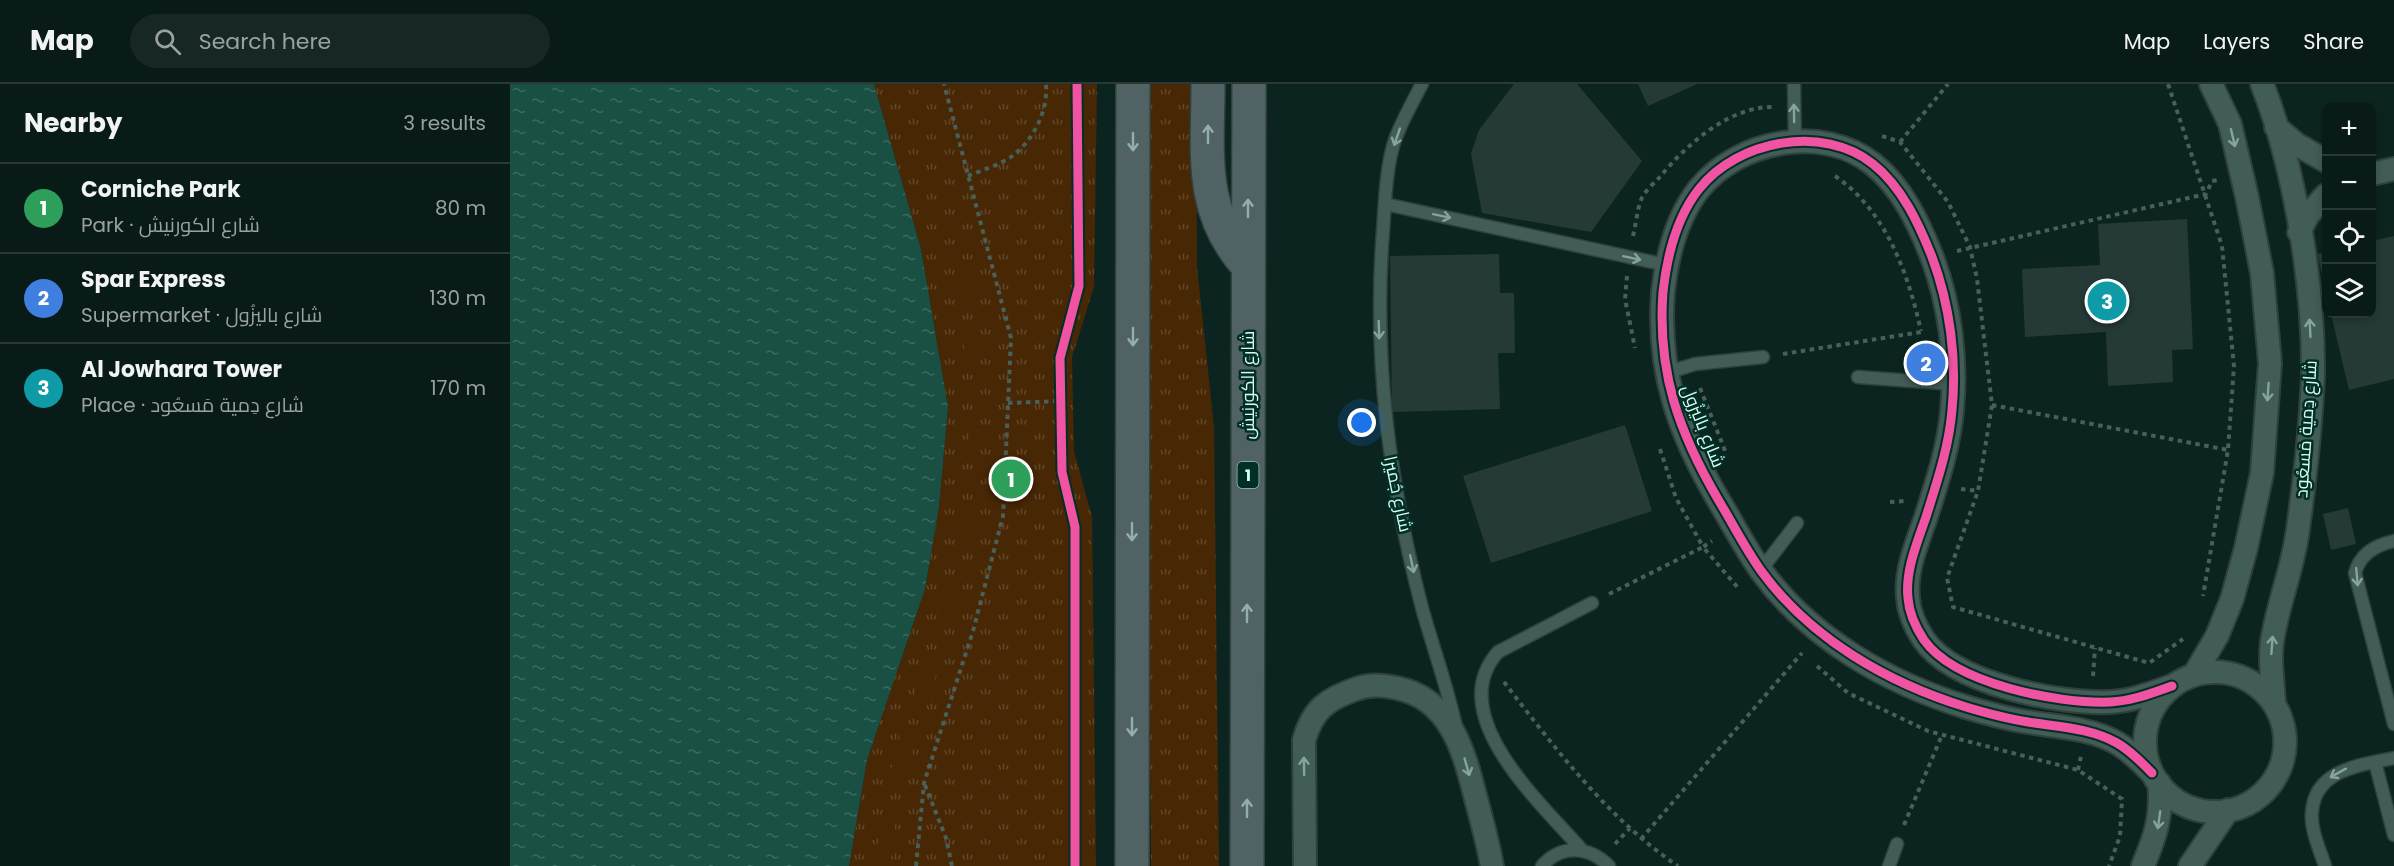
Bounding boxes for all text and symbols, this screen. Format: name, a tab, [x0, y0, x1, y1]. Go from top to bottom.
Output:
search box	[130, 14, 550, 68]
text: Map	[30, 21, 94, 60]
icon: search	[151, 25, 184, 58]
text: Search here	[199, 26, 331, 57]
text: Map	[2124, 27, 2170, 56]
text: Layers	[2203, 27, 2270, 56]
text: Share	[2303, 27, 2364, 56]
map controls	[2322, 102, 2376, 318]
button: +	[2322, 102, 2376, 156]
one-way arrow	[1788, 104, 1800, 124]
text: Nearby	[24, 105, 122, 141]
text: 3 results	[403, 109, 486, 137]
one-way arrow	[1202, 125, 1214, 145]
one-way arrow	[1391, 127, 1402, 146]
one-way arrow	[2228, 127, 2239, 147]
one-way arrow	[1127, 132, 1139, 152]
button: −	[2322, 156, 2376, 210]
text: Corniche Park	[81, 174, 241, 205]
text: 1	[40, 194, 47, 222]
text: 80 m	[435, 194, 486, 222]
one-way arrow	[1242, 198, 1254, 218]
button: locate	[2322, 210, 2376, 264]
text: Park · شارع الكورنيش	[81, 211, 260, 239]
one-way arrow	[1432, 211, 1451, 222]
one-way arrow	[1622, 253, 1642, 264]
text: Spar Express	[81, 264, 226, 295]
button: layers	[2322, 264, 2376, 318]
pin: 3	[2088, 278, 2126, 324]
text: 2	[38, 284, 49, 312]
text: 130 m	[429, 284, 486, 312]
text: Supermarket · شارع باليزُول	[81, 301, 322, 329]
one-way arrow	[2304, 319, 2315, 339]
one-way arrow	[1373, 320, 1385, 340]
one-way arrow	[1127, 327, 1139, 347]
street label: شارع الكورنيش	[1235, 331, 1260, 440]
pin: 2	[1906, 340, 1946, 386]
text: Al Jowhara Tower	[81, 354, 282, 385]
street label: شارع دِمية مَسعُود	[2288, 359, 2323, 499]
text: 3	[37, 374, 50, 402]
text: 170 m	[430, 374, 486, 402]
street label: شارع باليزُول	[1676, 381, 1731, 471]
one-way arrow	[2262, 382, 2273, 402]
text: Place · شارع دِمية مَسعُود	[81, 391, 304, 419]
your location	[1347, 408, 1376, 437]
street label: شارع جُميرا	[1378, 453, 1419, 534]
pin: 1	[992, 456, 1030, 502]
road number: 1	[1238, 462, 1258, 488]
one-way arrow	[1126, 522, 1138, 542]
one-way arrow	[1407, 554, 1419, 573]
one-way arrow	[2352, 567, 2363, 586]
one-way arrow	[1241, 603, 1253, 623]
one-way arrow	[2267, 636, 2278, 656]
one-way arrow	[1126, 717, 1138, 737]
one-way arrow	[1298, 756, 1310, 776]
one-way arrow	[1462, 757, 1473, 776]
one-way arrow	[2330, 767, 2347, 779]
one-way arrow	[1241, 798, 1253, 818]
one-way arrow	[2153, 810, 2164, 829]

